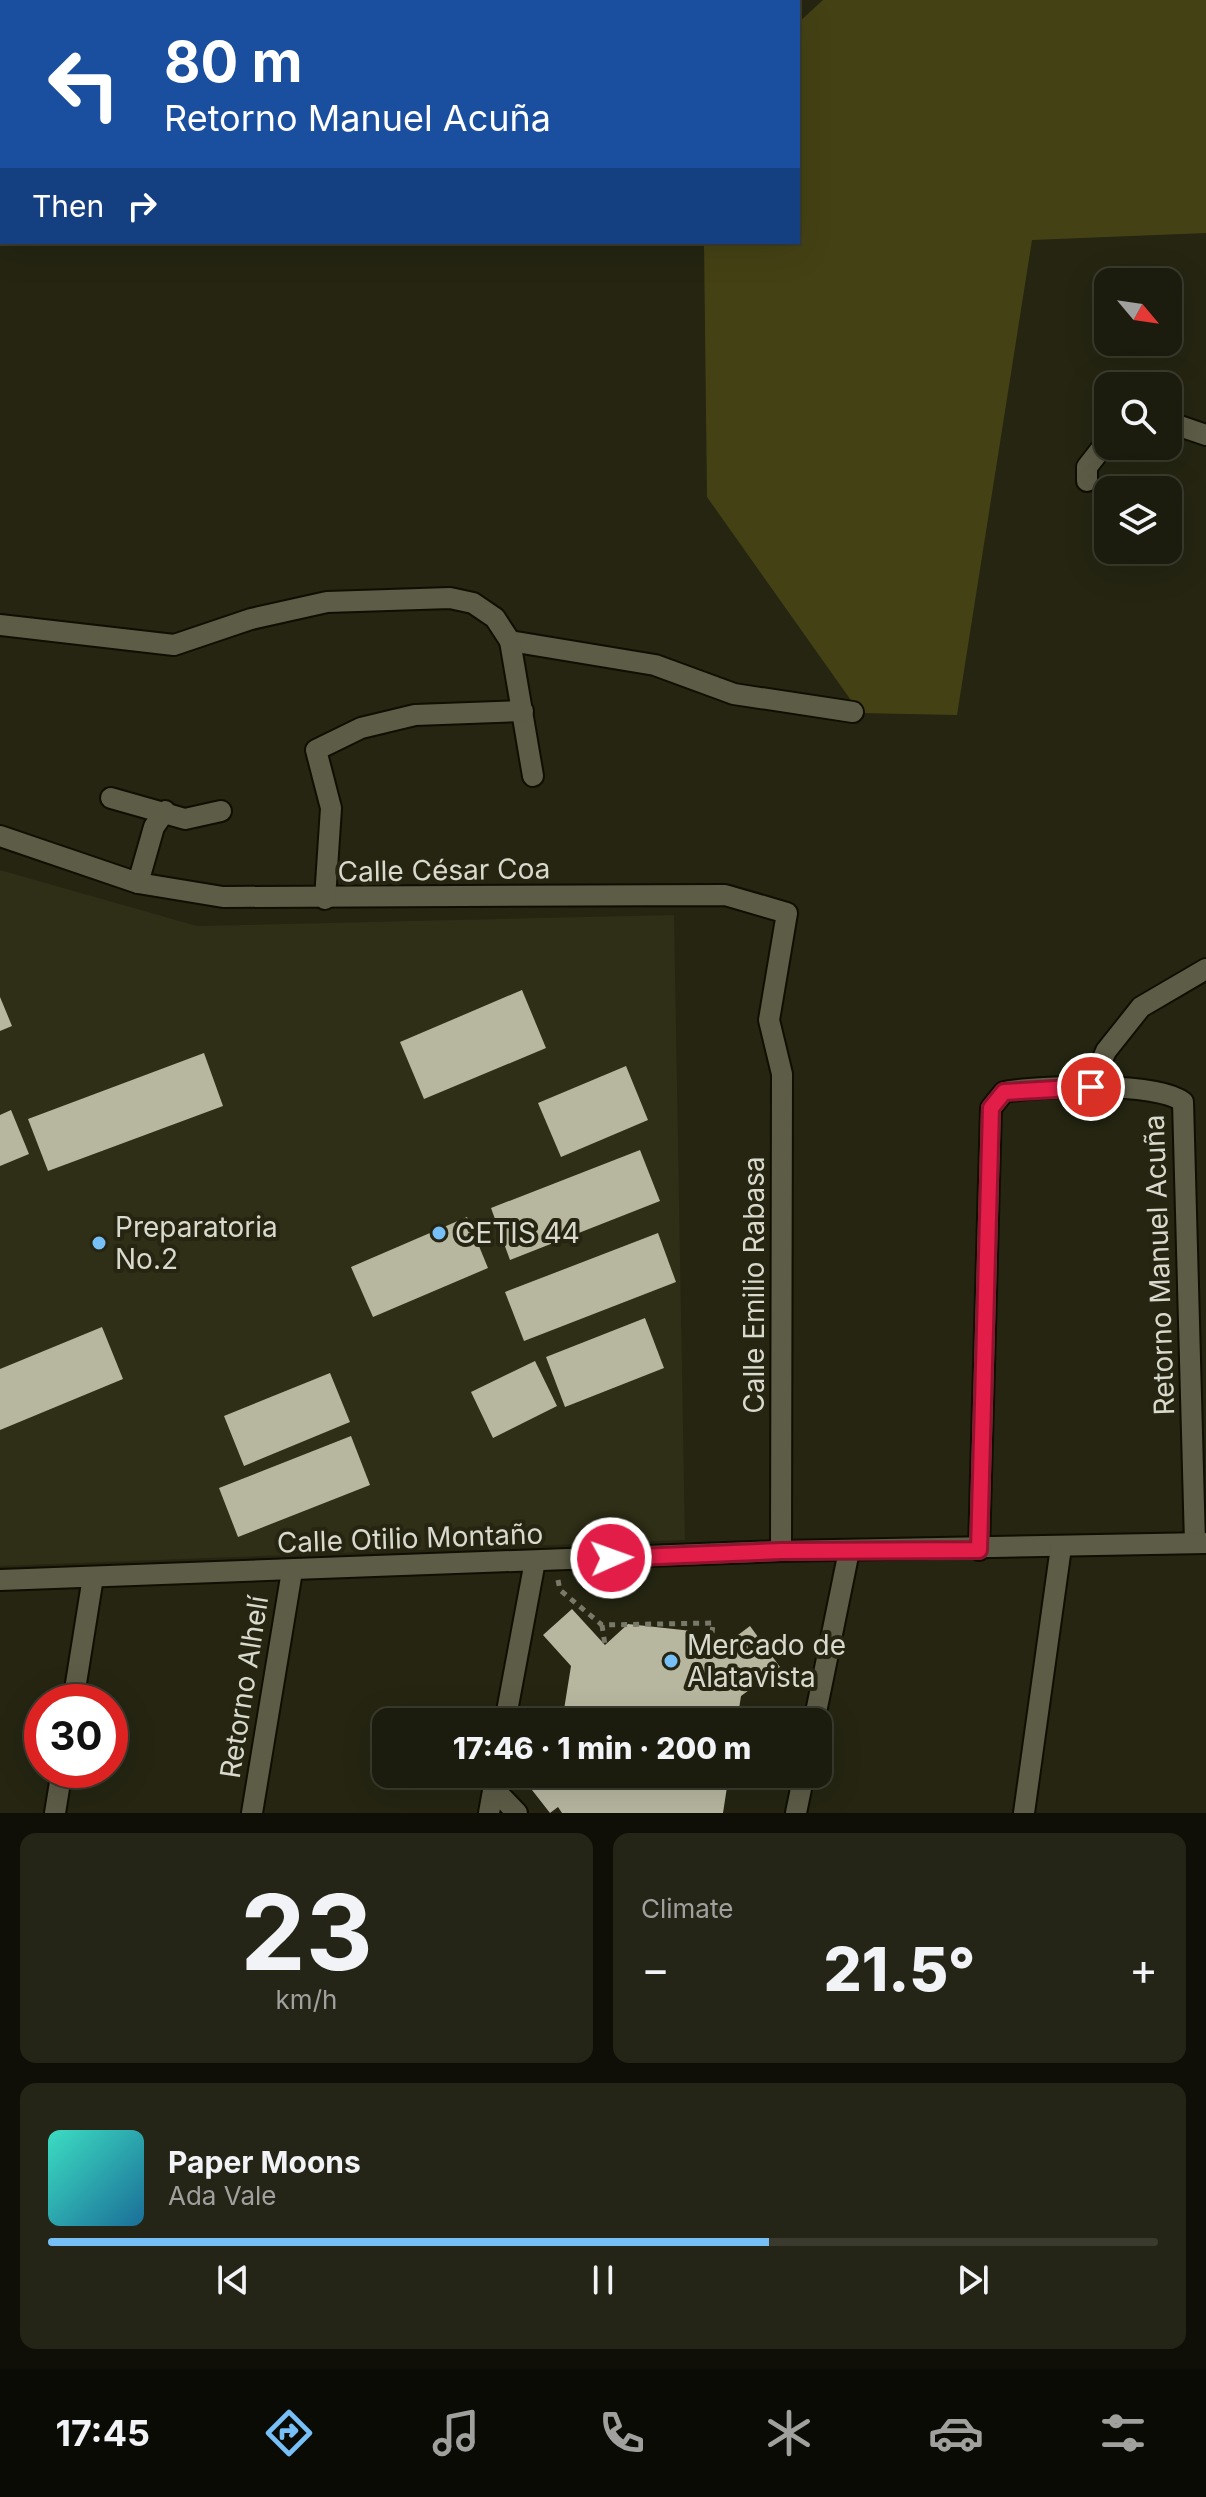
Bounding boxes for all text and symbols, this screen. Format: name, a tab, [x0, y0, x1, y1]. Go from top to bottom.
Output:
text: 80 m	[164, 28, 303, 96]
icon: left	[32, 32, 136, 136]
text: Retorno Manuel Acuña	[164, 96, 551, 140]
icon: right	[120, 184, 164, 228]
text: Then	[32, 188, 104, 224]
north arrow	[1094, 268, 1182, 356]
map controls	[1094, 268, 1182, 564]
button: search	[1094, 372, 1182, 460]
button: layers	[1094, 476, 1182, 564]
street label: Calle César Coa	[337, 851, 551, 889]
pin	[1057, 1053, 1125, 1121]
icon: arrive	[1069, 1065, 1113, 1109]
street label: Retorno Manuel Acuña	[1137, 1114, 1181, 1416]
street label: Calle Emilio Rabasa	[737, 1156, 771, 1414]
place label: Preparatoria No.2	[115, 1210, 278, 1276]
place label: CETIS 44	[455, 1216, 580, 1250]
marker: CETIS 44	[430, 1224, 448, 1242]
marker: Preparatoria No.2	[90, 1234, 108, 1252]
street label: Calle Otilio Montaño	[276, 1516, 544, 1560]
position arrow	[569, 1516, 653, 1600]
street label: Retorno Alhelí	[213, 1593, 275, 1781]
place label: Mercado de Alatavista	[687, 1628, 846, 1694]
marker: Mercado de Alatavista	[662, 1652, 680, 1670]
speed limit sign: 30	[24, 1684, 128, 1788]
text: 17:46 · 1 min · 200 m	[453, 1730, 751, 1766]
text: 23	[240, 1869, 373, 1995]
text: Climate	[641, 1893, 733, 1924]
text: 21.5°	[823, 1933, 976, 2005]
text: −	[641, 1942, 670, 1996]
text: +	[1129, 1942, 1158, 1996]
text: km/h	[276, 1984, 337, 2015]
text: Paper Moons	[168, 2144, 361, 2180]
text: Ada Vale	[168, 2180, 276, 2211]
icon: previous	[211, 2258, 255, 2302]
icon: pause	[581, 2258, 625, 2302]
icon: next	[951, 2258, 995, 2302]
icon: directions	[261, 2405, 317, 2461]
icon: music	[428, 2405, 484, 2461]
icon: phone	[594, 2405, 650, 2461]
icon: climate	[761, 2405, 817, 2461]
icon: car	[928, 2405, 984, 2461]
icon: filters	[1095, 2405, 1151, 2461]
text: 17:45	[55, 2411, 150, 2455]

